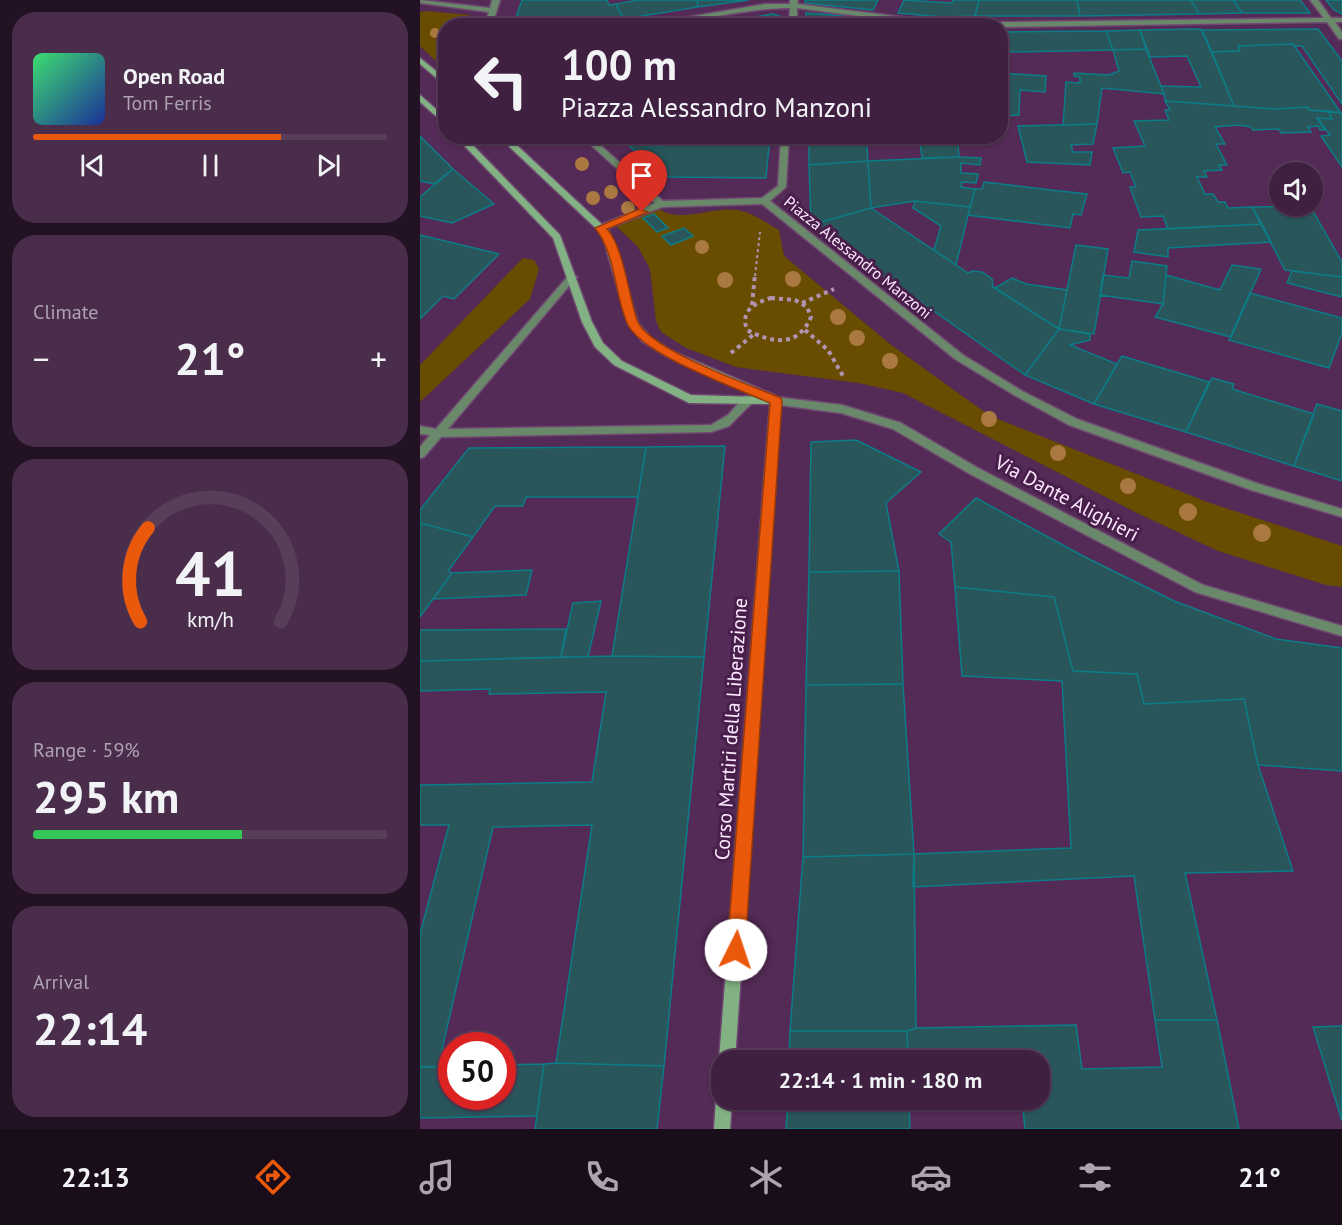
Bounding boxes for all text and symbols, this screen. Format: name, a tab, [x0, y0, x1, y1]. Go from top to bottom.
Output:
text: 100 m	[561, 37, 677, 92]
icon: left	[462, 42, 540, 120]
text: Open Road	[123, 62, 225, 90]
text: Tom Ferris	[123, 90, 212, 116]
text: Piazza Alessandro Manzoni	[561, 90, 872, 124]
icon: previous	[76, 149, 109, 182]
icon: pause	[194, 149, 227, 182]
icon: next	[312, 149, 345, 182]
pin	[616, 150, 667, 212]
icon: arrive	[625, 159, 658, 192]
map controls	[1269, 162, 1323, 216]
button: sound	[1269, 162, 1323, 216]
street label: Piazza Alessandro Manzoni	[780, 191, 936, 323]
text: Climate	[33, 299, 99, 325]
text: 21°	[175, 329, 245, 387]
text: −	[33, 337, 50, 380]
text: +	[370, 337, 387, 380]
street label: Via Dante Alighieri	[990, 449, 1144, 547]
text: 41	[175, 532, 245, 613]
street label: Corso Martiri della Liberazione	[709, 597, 753, 861]
text: km/h	[186, 605, 233, 633]
text: Range · 59%	[33, 737, 140, 763]
text: 295 km	[33, 767, 179, 825]
position arrow	[704, 918, 768, 982]
text: Arrival	[33, 969, 89, 995]
text: 22:14	[33, 999, 147, 1057]
speed limit sign: 50	[438, 1032, 516, 1110]
text: 22:14 · 1 min · 180 m	[779, 1066, 982, 1094]
icon: directions	[252, 1156, 294, 1198]
icon: music	[416, 1156, 458, 1198]
icon: phone	[581, 1156, 623, 1198]
icon: climate	[745, 1156, 787, 1198]
icon: car	[910, 1156, 952, 1198]
icon: filters	[1074, 1156, 1116, 1198]
text: 22:13	[61, 1160, 130, 1194]
text: 21°	[1238, 1160, 1281, 1194]

